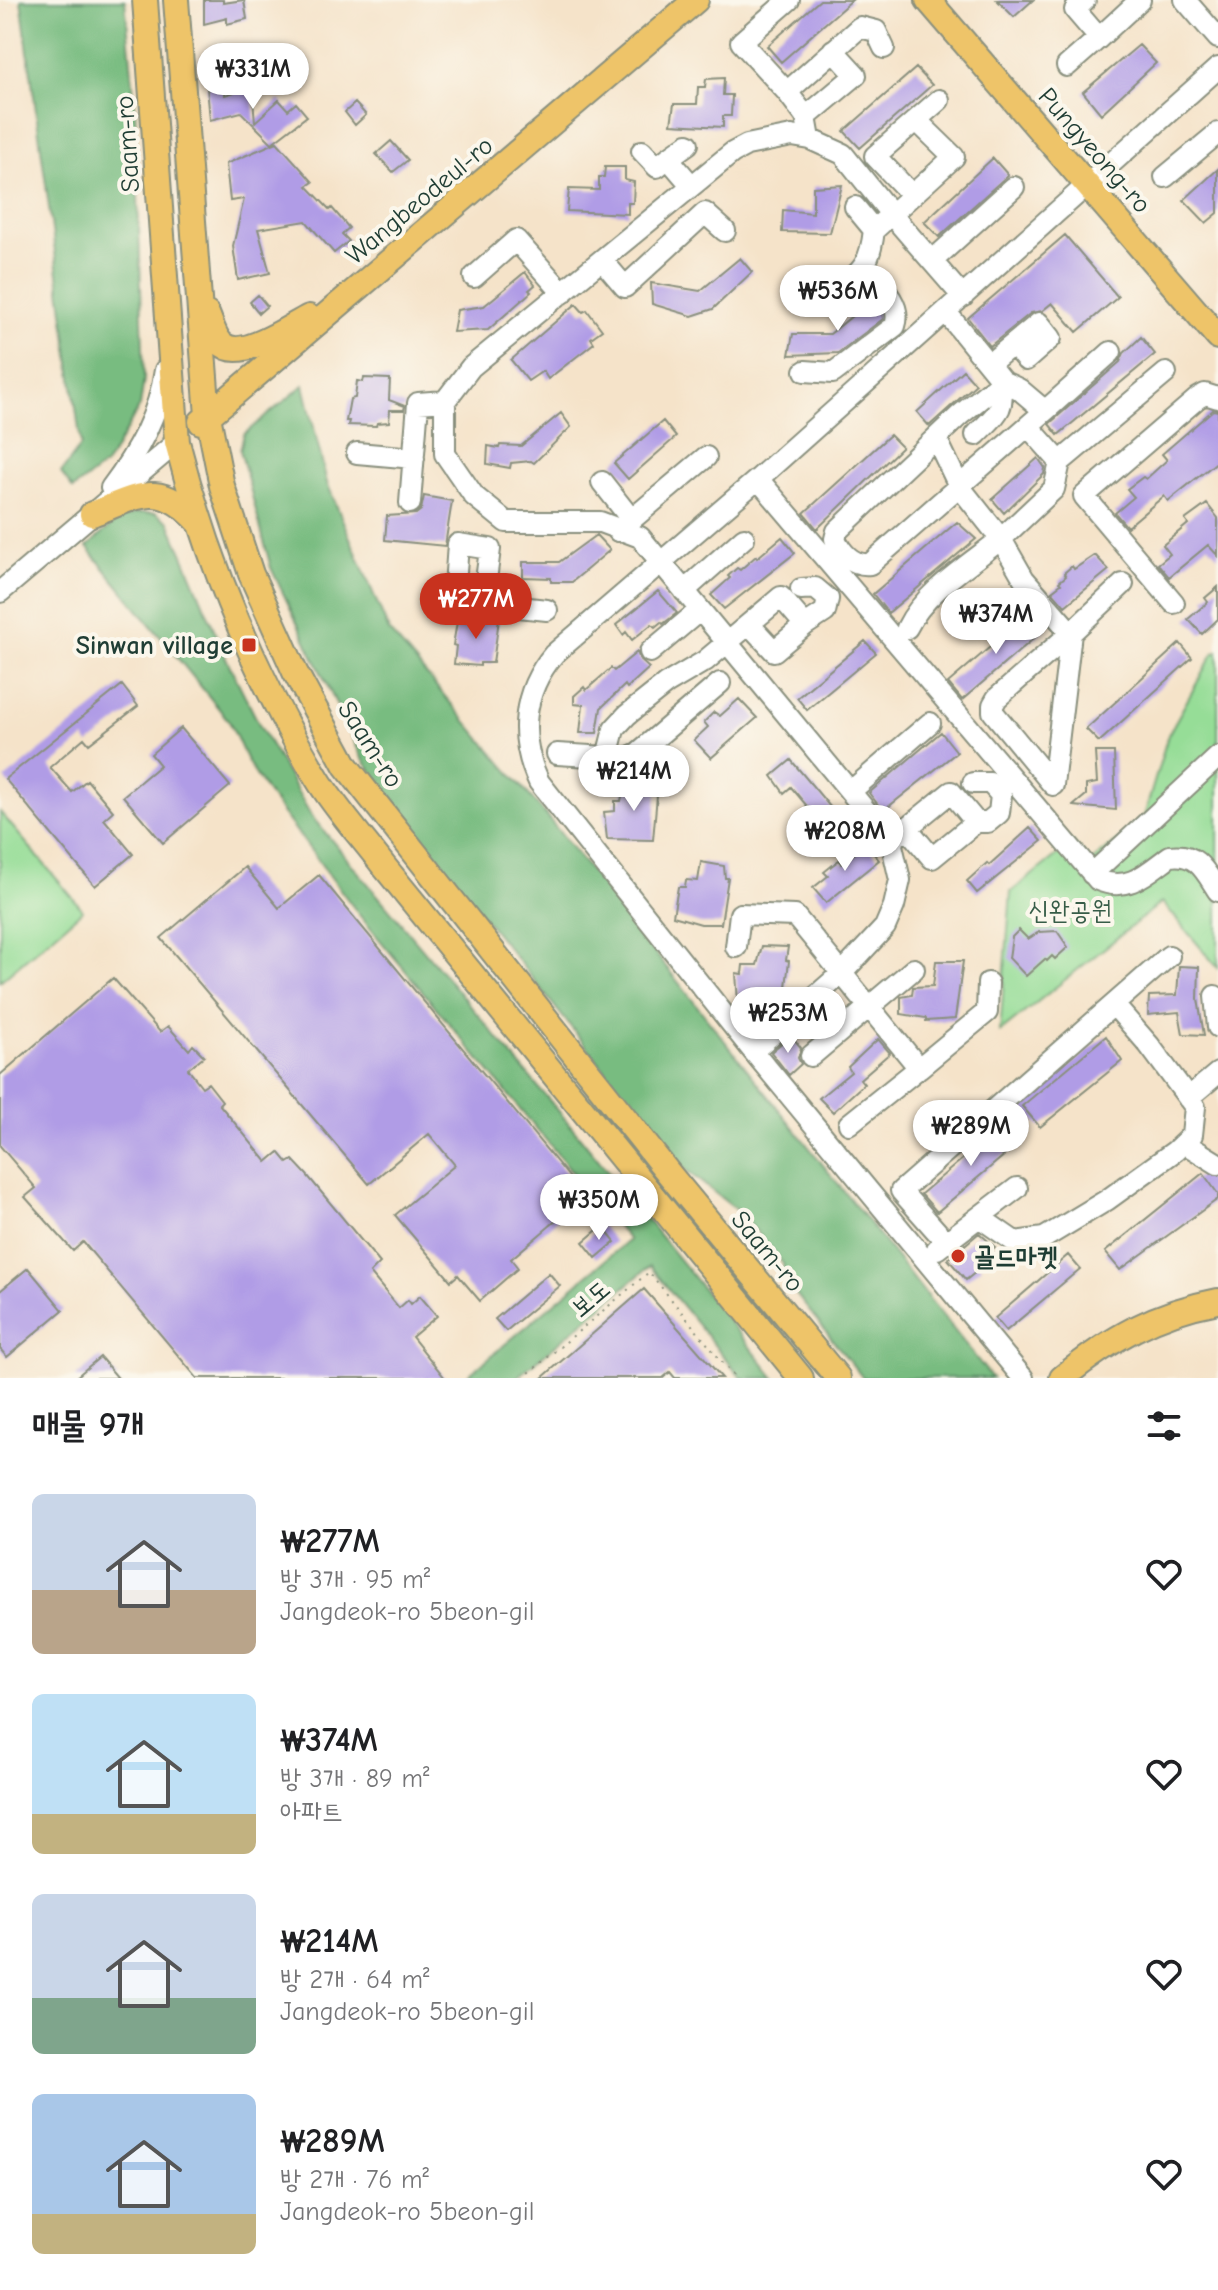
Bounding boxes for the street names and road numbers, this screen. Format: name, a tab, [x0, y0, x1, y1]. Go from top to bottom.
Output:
street label: Pungyeong-ro	[1032, 82, 1157, 219]
street label: Saam-ro	[110, 95, 146, 193]
street label: Wangbeodeul-ro	[340, 130, 499, 271]
street label: Saam-ro	[331, 696, 409, 793]
street label: Saam-ro	[725, 1205, 810, 1298]
street label: 보도	[565, 1274, 616, 1324]

